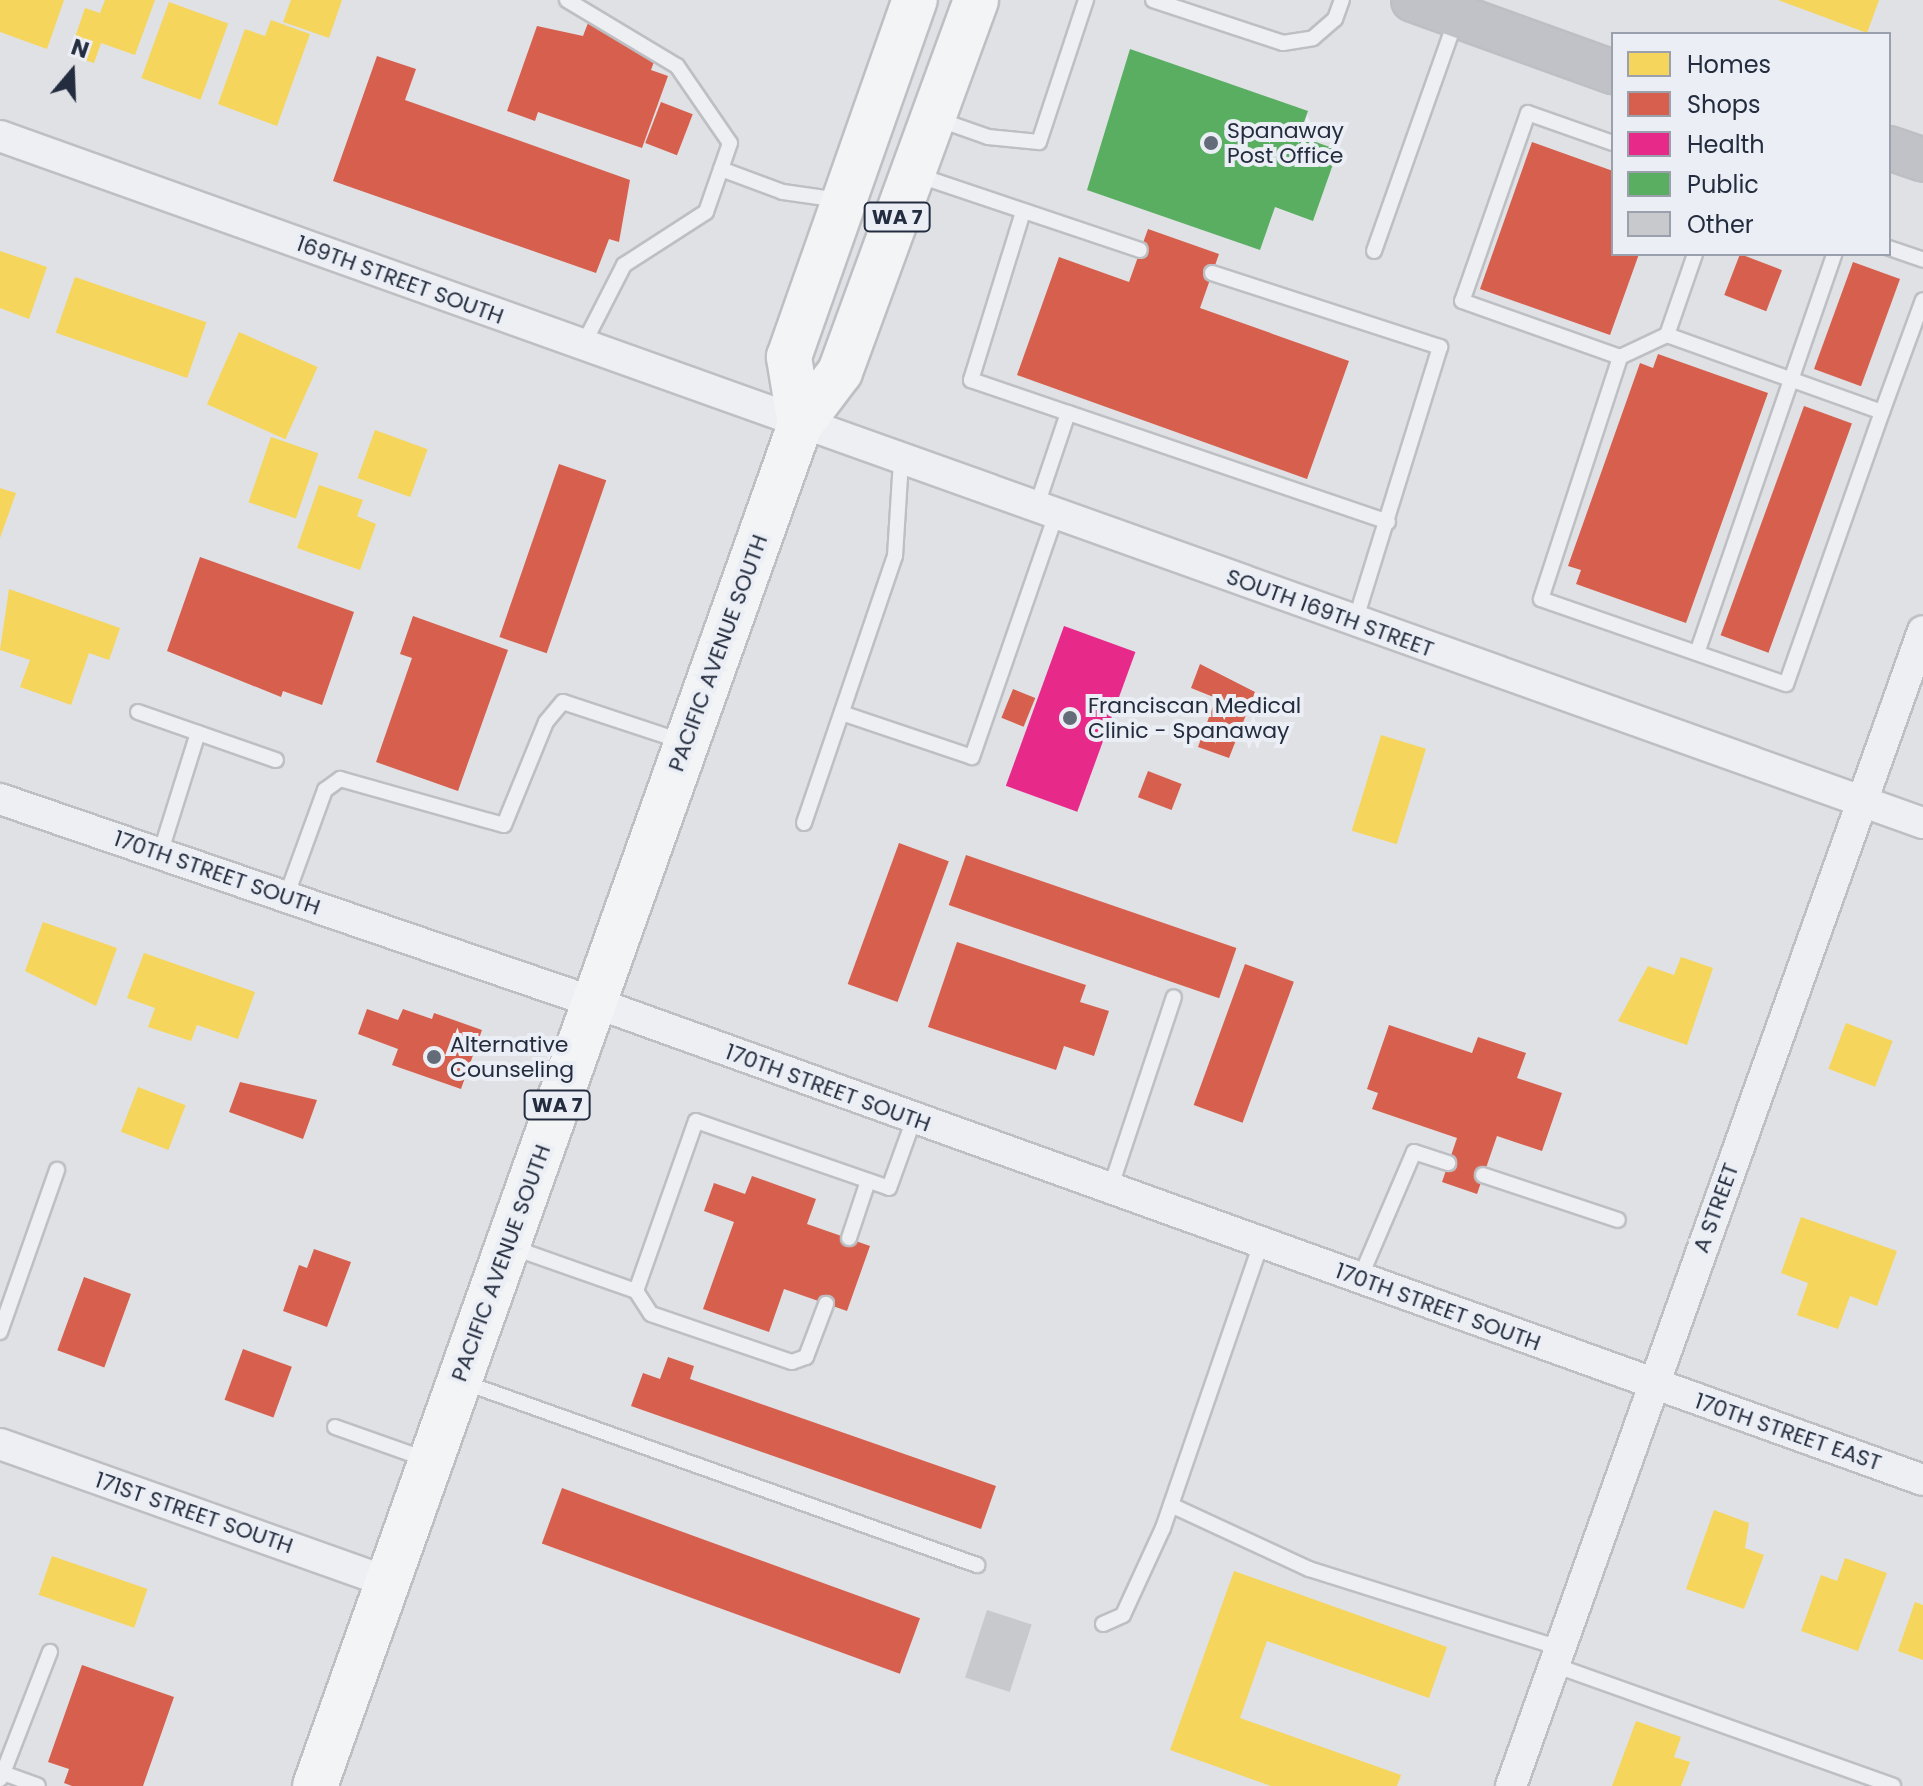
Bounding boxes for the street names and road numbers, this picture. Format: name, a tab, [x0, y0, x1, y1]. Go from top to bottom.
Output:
road number: WA 7	[863, 201, 931, 233]
street label: 169TH STREET SOUTH	[293, 230, 507, 330]
street label: PACIFIC AVENUE SOUTH	[663, 531, 773, 775]
street label: SOUTH 169TH STREET	[1223, 563, 1437, 663]
street label: 170TH STREET SOUTH	[110, 825, 324, 921]
street label: 170TH STREET SOUTH	[722, 1039, 934, 1137]
road number: WA 7	[523, 1089, 591, 1121]
street label: PACIFIC AVENUE SOUTH	[446, 1141, 556, 1385]
street label: A STREET	[1688, 1160, 1744, 1256]
street label: 170TH STREET SOUTH	[1332, 1258, 1544, 1356]
street label: 170TH STREET EAST	[1691, 1388, 1885, 1476]
street label: 171ST STREET SOUTH	[92, 1467, 296, 1559]

